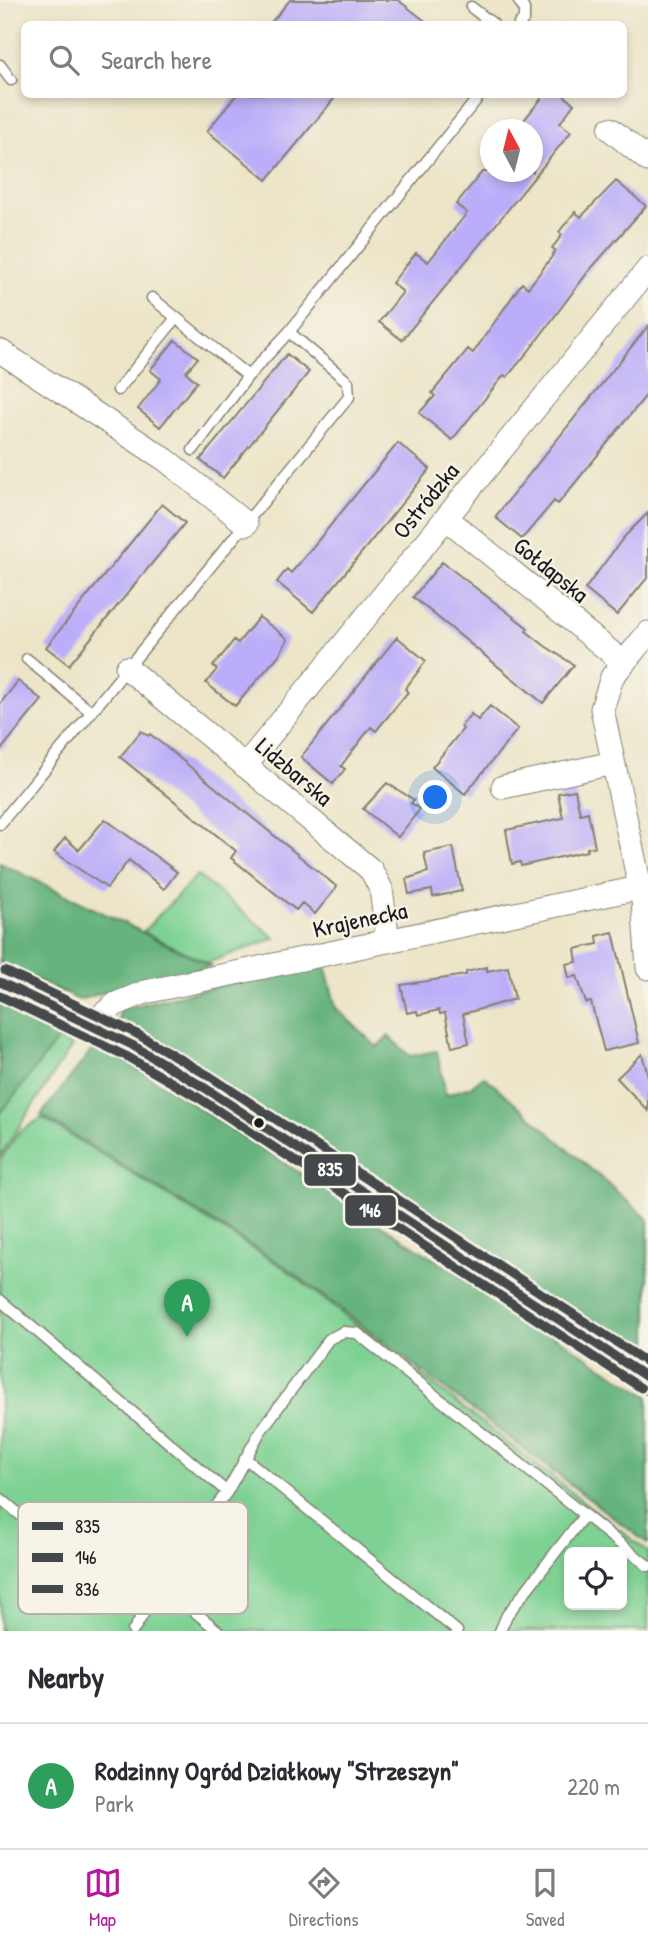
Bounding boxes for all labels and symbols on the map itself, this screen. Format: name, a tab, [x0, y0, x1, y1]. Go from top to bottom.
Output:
north arrow	[480, 119, 543, 182]
street label: Ostródzka	[385, 456, 466, 545]
street label: Gołdapska	[507, 529, 596, 609]
street label: Lidzbarska	[249, 730, 340, 813]
your location	[418, 780, 452, 814]
street label: Krajenecka	[310, 893, 410, 945]
unlabelled marker	[252, 1116, 266, 1130]
line badge: 835	[303, 1153, 357, 1187]
text: 835	[318, 1156, 343, 1182]
line badge: 146	[344, 1194, 397, 1227]
text: 146	[359, 1197, 381, 1223]
pin: A	[164, 1279, 210, 1337]
legend	[18, 1502, 248, 1614]
text: 835	[75, 1513, 100, 1539]
text: 146	[75, 1544, 97, 1570]
text: 836	[75, 1576, 99, 1602]

